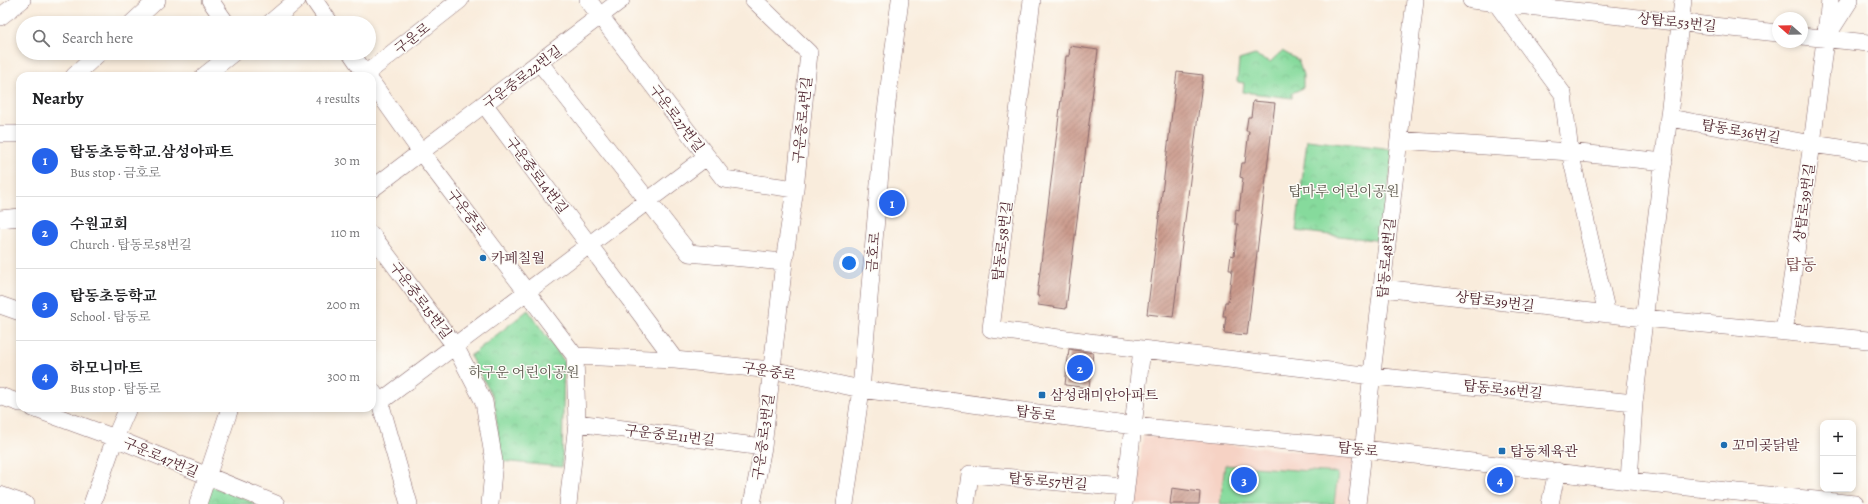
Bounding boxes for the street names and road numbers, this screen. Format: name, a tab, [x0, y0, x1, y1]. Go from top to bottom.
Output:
street label: 상탑로53번길	[1636, 9, 1717, 36]
street label: 구운로	[390, 18, 435, 58]
street label: 구운중로22번길	[479, 41, 566, 113]
street label: 구운중로4번길	[788, 76, 817, 165]
street label: 구운로27번길	[645, 81, 708, 156]
street label: 탑동로36번길	[1700, 115, 1782, 148]
street label: 구운중로14번길	[501, 133, 572, 218]
street label: 상탑로39번길	[1790, 162, 1819, 244]
street label: 구운중로	[443, 185, 491, 240]
street label: 탑동로58번길	[988, 200, 1017, 282]
street label: 탑동로48번길	[1373, 217, 1400, 299]
street label: 금호로	[862, 231, 885, 273]
street label: 구운중로15번길	[385, 258, 456, 343]
street label: 상탑로39번길	[1454, 287, 1536, 316]
street label: 구운중로	[741, 358, 798, 385]
street label: 탑동로36번길	[1462, 376, 1544, 403]
street label: 구운중로3번길	[748, 393, 779, 481]
street label: 탑동로	[1015, 401, 1058, 426]
street label: 구운중로11번길	[624, 421, 716, 450]
street label: 구운로47번길	[120, 433, 201, 482]
street label: 탑동로	[1337, 438, 1380, 461]
street label: 탑동로57번길	[1008, 469, 1088, 494]

